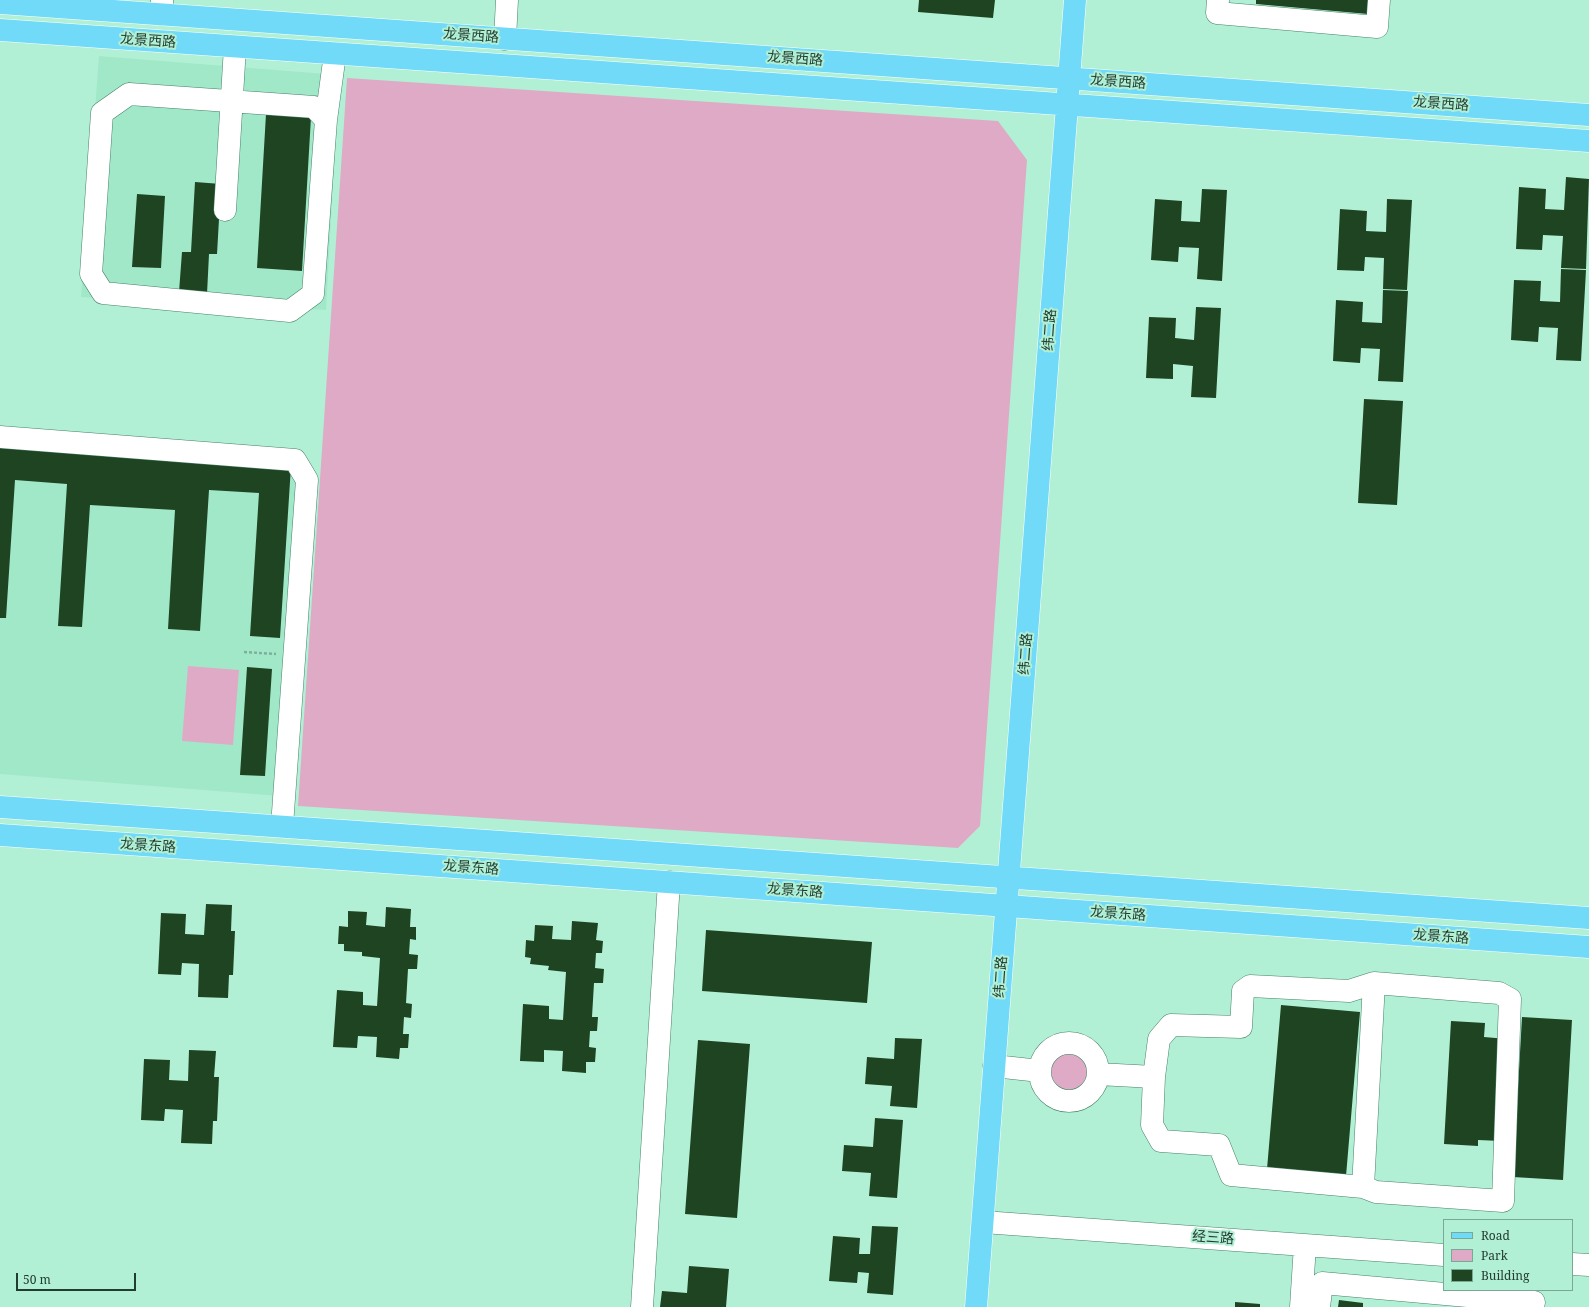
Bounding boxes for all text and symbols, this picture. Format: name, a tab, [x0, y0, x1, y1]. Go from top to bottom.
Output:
street label: 龙景西路	[442, 26, 500, 46]
street label: 龙景西路	[119, 31, 177, 51]
street label: 龙景西路	[766, 49, 824, 69]
street label: 龙景西路	[1089, 72, 1147, 92]
street label: 龙景西路	[1412, 94, 1470, 114]
street label: 纬二路	[1040, 308, 1060, 352]
street label: 纬二路	[1016, 632, 1036, 676]
street label: 龙景东路	[119, 836, 177, 856]
street label: 龙景东路	[442, 858, 500, 878]
street label: 龙景东路	[766, 881, 824, 901]
street label: 龙景东路	[1089, 904, 1147, 924]
street label: 龙景东路	[1412, 927, 1470, 947]
street label: 纬二路	[991, 955, 1011, 999]
legend	[1443, 1219, 1573, 1291]
text: Road	[1481, 1227, 1510, 1244]
street label: 经三路	[1191, 1228, 1235, 1248]
text: Park	[1481, 1247, 1508, 1264]
scale bar	[18, 1265, 138, 1291]
text: Building	[1481, 1267, 1529, 1284]
text: 50 m	[23, 1271, 51, 1288]

